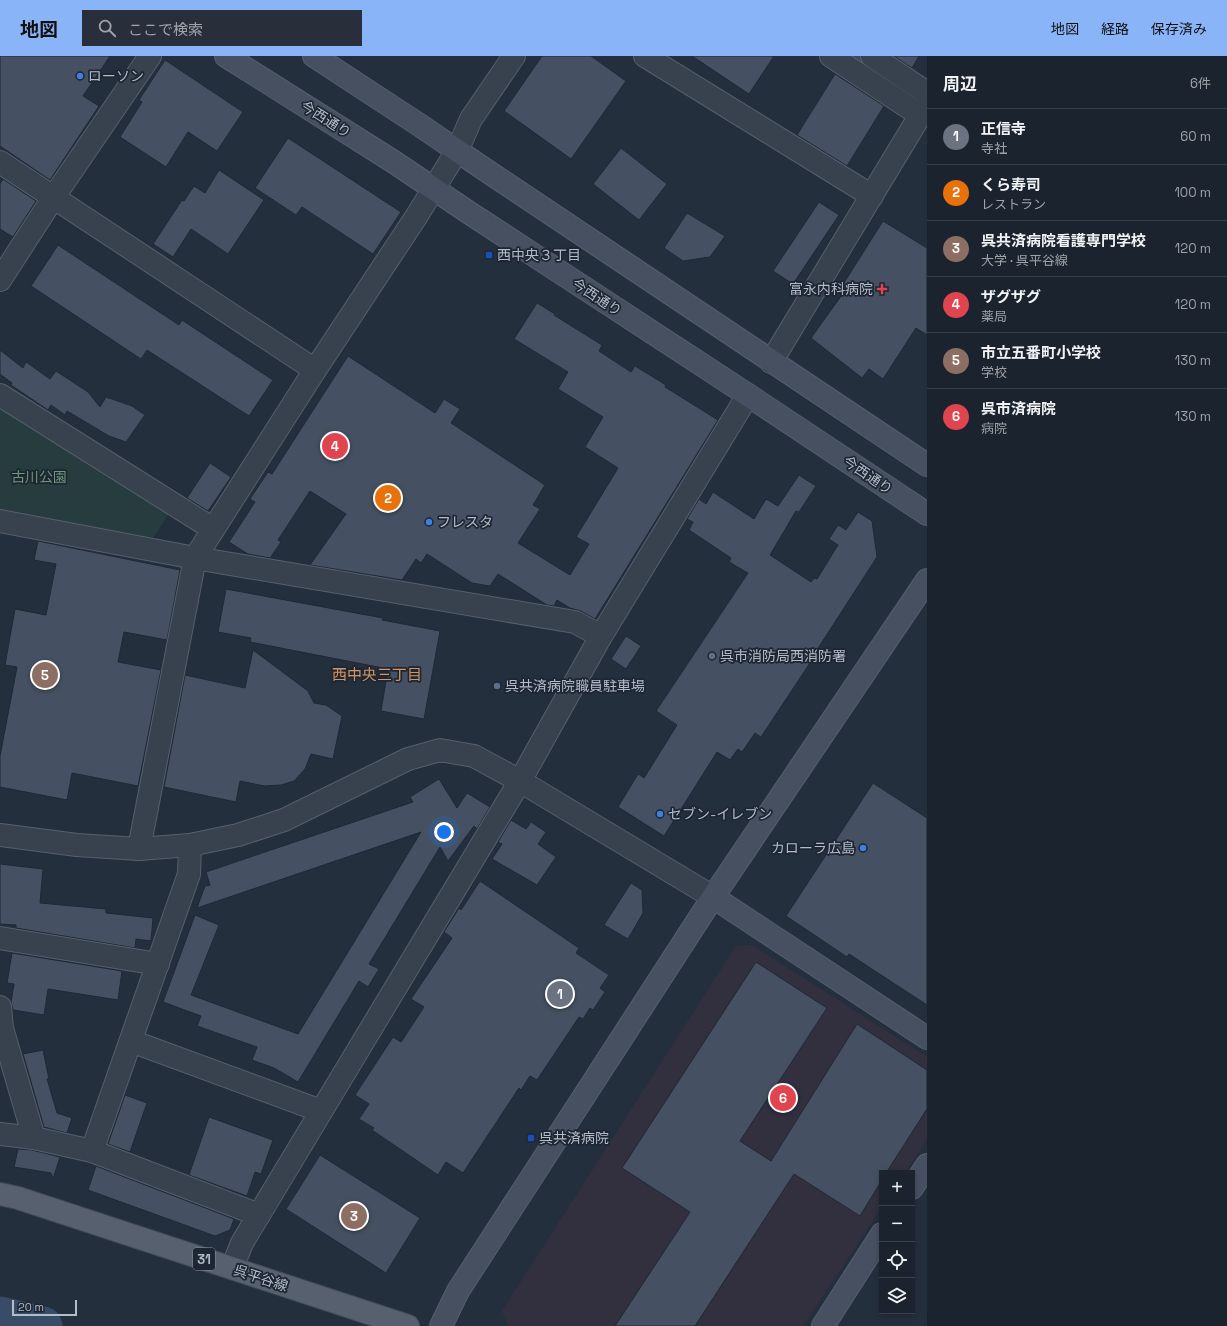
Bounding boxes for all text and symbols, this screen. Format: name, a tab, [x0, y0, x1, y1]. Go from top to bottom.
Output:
search box	[82, 10, 362, 46]
text: 地図	[20, 17, 58, 42]
icon: search	[96, 17, 118, 39]
text: ここで検索	[128, 20, 203, 39]
text: 地図	[1051, 20, 1079, 38]
text: 経路	[1101, 20, 1129, 38]
text: 保存済み	[1151, 20, 1207, 38]
place label: ローソン	[88, 67, 144, 85]
marker: ローソン	[75, 71, 85, 81]
text: 周辺	[943, 73, 977, 95]
text: 6件	[1190, 75, 1211, 92]
street label: 今西通り	[297, 97, 355, 141]
text: 正信寺	[981, 119, 1026, 138]
text: 1	[953, 128, 959, 145]
text: 60 m	[1180, 128, 1211, 145]
text: 寺社	[981, 140, 1007, 157]
text: くら寿司	[981, 175, 1041, 194]
text: 2	[952, 184, 960, 201]
text: 100 m	[1174, 184, 1211, 201]
text: レストラン	[981, 196, 1046, 213]
text: 呉共済病院看護専門学校	[981, 231, 1146, 250]
text: 3	[952, 240, 960, 257]
text: 120 m	[1175, 240, 1211, 257]
place label: 西中央３丁目	[497, 246, 581, 264]
marker: 西中央３丁目	[484, 250, 494, 260]
text: 大学 · 呉平谷線	[981, 252, 1068, 269]
street label: 今西通り	[569, 274, 625, 320]
place label: 富永内科病院	[789, 280, 873, 298]
marker: 富永内科病院	[876, 283, 888, 295]
text: ザグザグ	[981, 287, 1041, 306]
text: 4	[952, 296, 960, 313]
text: 120 m	[1175, 296, 1211, 313]
text: 薬局	[981, 308, 1007, 325]
text: 市立五番町小学校	[981, 343, 1101, 362]
text: 5	[952, 352, 960, 369]
text: 130 m	[1175, 352, 1211, 369]
text: 学校	[981, 364, 1007, 381]
text: 呉市済病院	[981, 399, 1056, 418]
text: 6	[952, 408, 960, 425]
text: 130 m	[1175, 408, 1211, 425]
text: 病院	[981, 420, 1007, 437]
pin: 4	[322, 431, 348, 461]
street label: 今西通り	[840, 452, 896, 498]
park label: 古川公園	[11, 468, 67, 486]
pin: 2	[375, 483, 401, 513]
place label: フレスタ	[437, 513, 493, 531]
marker: フレスタ	[424, 517, 434, 527]
place label: 呉市消防局西消防署	[720, 647, 846, 665]
marker: 呉市消防局西消防署	[707, 651, 717, 661]
pin: 5	[32, 660, 58, 690]
district label: 西中央三丁目	[332, 665, 422, 684]
place label: 呉共済病院職員駐車場	[505, 677, 645, 695]
marker: 呉共済病院職員駐車場	[492, 681, 502, 691]
place label: セブン-イレブン	[668, 805, 772, 823]
marker: セブン-イレブン	[655, 809, 665, 819]
your location	[434, 822, 454, 842]
place label: カローラ広島	[771, 839, 855, 857]
marker: カローラ広島	[858, 843, 868, 853]
pin: 1	[547, 979, 573, 1009]
pin: 6	[770, 1083, 796, 1113]
place label: 呉共済病院	[539, 1129, 609, 1147]
marker: 呉共済病院	[526, 1133, 536, 1143]
map controls	[879, 1170, 915, 1314]
button: +	[879, 1170, 915, 1206]
pin: 3	[341, 1201, 367, 1231]
button: −	[879, 1206, 915, 1242]
button: locate	[879, 1242, 915, 1278]
road number: 31	[193, 1248, 215, 1270]
street label: 呉平谷線	[232, 1261, 290, 1295]
button: layers	[879, 1278, 915, 1314]
scale bar	[12, 1298, 77, 1317]
text: 20 m	[18, 1300, 44, 1314]

